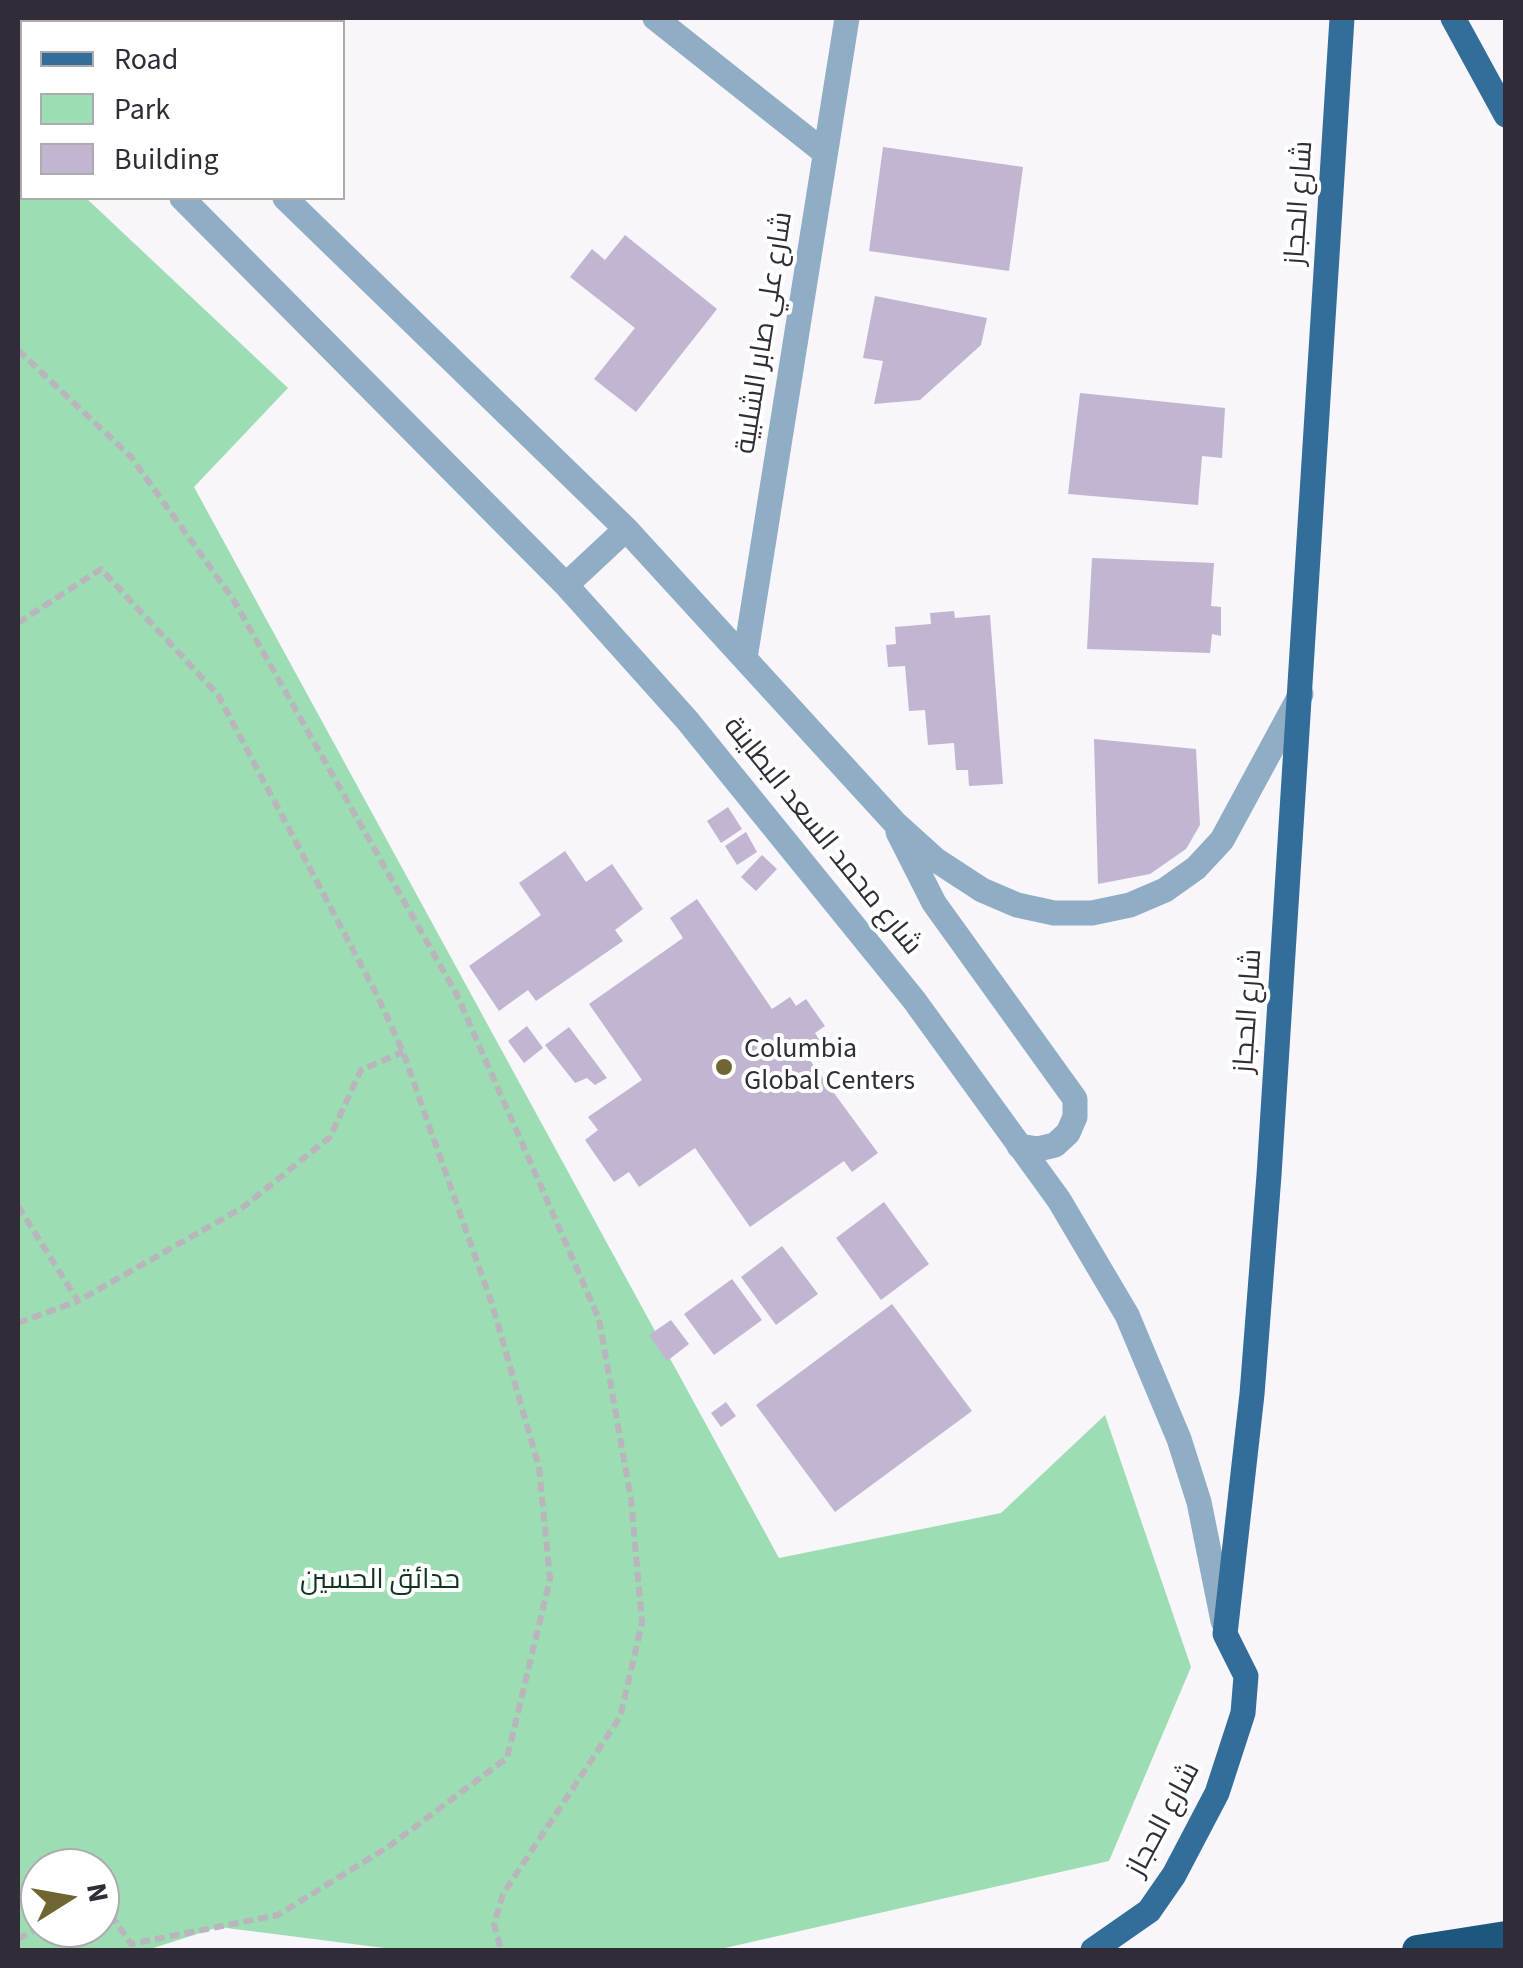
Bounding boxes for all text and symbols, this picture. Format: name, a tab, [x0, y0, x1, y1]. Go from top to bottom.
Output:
legend	[20, 20, 345, 200]
text: Road	[114, 38, 178, 81]
text: Park	[114, 88, 170, 131]
text: Building	[114, 138, 219, 181]
street label: شارع الحجاز	[1280, 140, 1322, 266]
street label: شارع علي صابر الشلبية	[730, 210, 802, 456]
street label: شارع محمد السعد البطاينة	[715, 711, 927, 963]
street label: شارع الحجاز	[1229, 948, 1271, 1074]
place label: Columbia Global Centers	[744, 1034, 915, 1100]
marker: Columbia Global Centers	[713, 1056, 735, 1078]
park label: حدائق الحسين	[300, 1565, 460, 1599]
street label: شارع الحجاز	[1121, 1757, 1209, 1883]
north arrow	[20, 1848, 120, 1948]
text: N	[76, 1880, 119, 1906]

